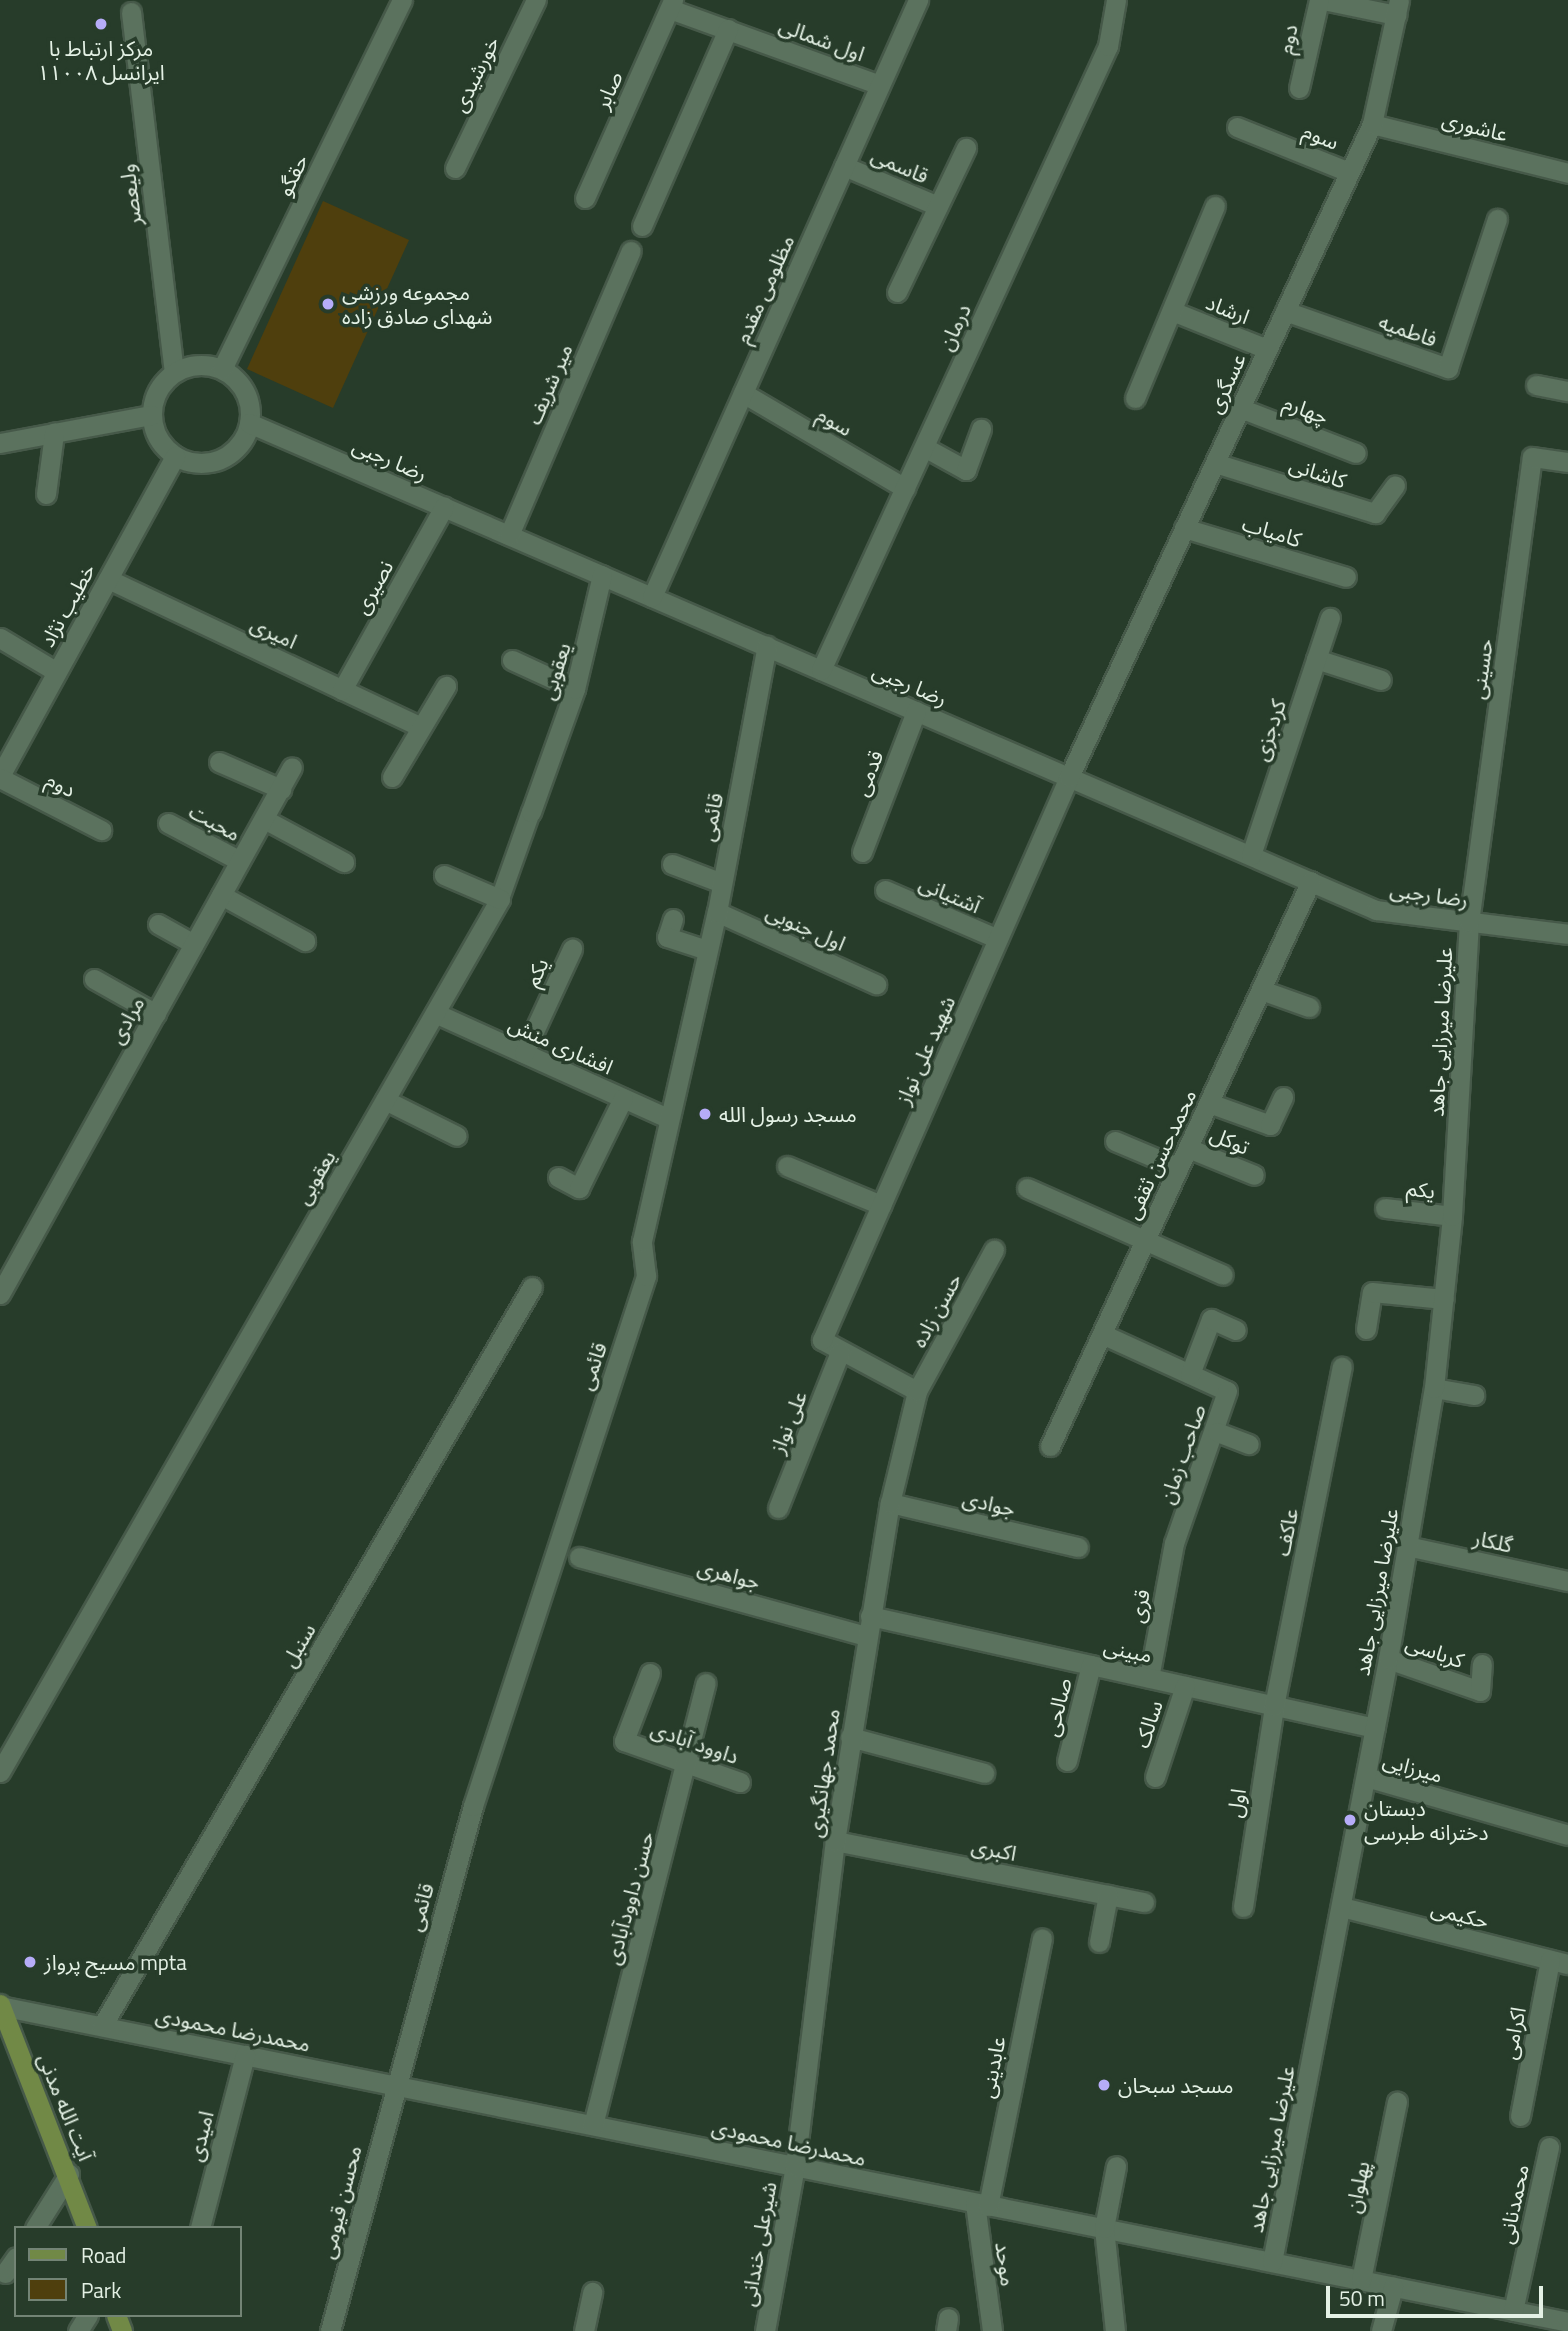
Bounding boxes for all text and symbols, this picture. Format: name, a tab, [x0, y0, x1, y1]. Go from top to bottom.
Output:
street label: اول شمالی	[776, 12, 868, 66]
marker: مرکز ارتباط با ایرانسل ۱۱۰۰۸	[93, 16, 109, 32]
street label: دوم	[1272, 22, 1302, 56]
street label: خورشیدی	[446, 32, 504, 116]
place label: مرکز ارتباط با ایرانسل ۱۱۰۰۸	[37, 35, 165, 85]
street label: صابر	[589, 67, 627, 113]
street label: عاشوری	[1440, 106, 1510, 146]
street label: سوم	[1299, 117, 1343, 155]
street label: قاسمی	[868, 142, 932, 188]
street label: حقگو	[271, 150, 313, 200]
street label: ولیعصر	[114, 163, 146, 227]
street label: مظلومی مقدم	[729, 231, 799, 347]
place label: مجموعه ورزشی شهدای صادق زاده	[342, 279, 493, 329]
street label: ارشاد	[1203, 289, 1253, 329]
marker: مجموعه ورزشی شهدای صادق زاده	[320, 296, 336, 312]
street label: درمان	[932, 300, 976, 354]
street label: فاطمیه	[1376, 308, 1440, 352]
street label: میر شریف	[521, 340, 577, 428]
street label: عسگری	[1201, 349, 1251, 417]
street label: چهارم	[1280, 389, 1332, 429]
street label: سوم	[813, 401, 857, 441]
street label: رضا رجبی	[349, 432, 431, 486]
street label: کاشانی	[1286, 451, 1350, 493]
street label: کامیاب	[1239, 510, 1305, 552]
street label: نصیری	[348, 556, 398, 618]
street label: خطیب نژاد	[34, 559, 100, 651]
street label: امیری	[247, 610, 301, 654]
street label: حسینی	[1464, 637, 1498, 701]
street label: یعقوبی	[534, 639, 576, 703]
street label: رضا رجبی	[869, 657, 951, 711]
street label: کردجزی	[1247, 696, 1291, 764]
street label: قدمی	[848, 747, 888, 799]
street label: دوم	[42, 766, 80, 802]
street label: قائمی	[694, 791, 728, 843]
street label: محبت	[185, 798, 245, 846]
street label: آشتیانی	[915, 870, 985, 918]
street label: رضا رجبی	[1388, 876, 1470, 912]
street label: اول جنوبی	[762, 898, 850, 956]
street label: علیرضا میرزایی جاهد	[1423, 947, 1457, 1117]
street label: یکم	[519, 954, 553, 990]
street label: مرادی	[103, 992, 149, 1048]
street label: شهید علی نواز	[890, 992, 960, 1108]
street label: افشاری منش	[505, 1011, 617, 1079]
street label: محمدحسن ثقفی	[1119, 1085, 1201, 1223]
place label: مسجد رسول الله	[719, 1101, 857, 1127]
marker: مسجد رسول الله	[697, 1106, 713, 1122]
street label: توکل	[1207, 1121, 1253, 1159]
street label: یعقوبی	[289, 1145, 341, 1209]
street label: یکم	[1405, 1175, 1437, 1203]
street label: حسن زاده	[905, 1269, 967, 1351]
street label: قائمی	[572, 1339, 612, 1393]
street label: علی نواز	[764, 1387, 812, 1457]
street label: صاحب زمان	[1153, 1401, 1211, 1507]
street label: جوادی	[960, 1485, 1018, 1521]
street label: عاکف	[1269, 1506, 1303, 1558]
street label: علیرضا میرزایی جاهد	[1349, 1506, 1403, 1678]
street label: گلکار	[1471, 1525, 1515, 1557]
street label: جواهری	[695, 1554, 763, 1594]
street label: قری	[1123, 1587, 1155, 1625]
street label: سنبل	[276, 1619, 320, 1671]
street label: کرباسی	[1403, 1629, 1467, 1673]
street label: مبینی	[1102, 1633, 1154, 1667]
street label: صالحی	[1038, 1675, 1076, 1739]
street label: سالک	[1129, 1697, 1167, 1751]
street label: محمد جهانگیری	[801, 1707, 845, 1839]
street label: داوود آبادی	[648, 1715, 742, 1769]
street label: میرزایی	[1380, 1746, 1446, 1788]
street label: اول	[1221, 1787, 1251, 1819]
place label: دبستان دخترانه طبرسی	[1364, 1795, 1489, 1845]
marker: دبستان دخترانه طبرسی	[1342, 1812, 1358, 1828]
street label: حسن داوودآبادی	[599, 1829, 659, 1967]
street label: اکبری	[969, 1832, 1019, 1866]
street label: قائمی	[401, 1880, 439, 1934]
street label: حکیمی	[1429, 1895, 1491, 1933]
place label: مسیح پرواز mpta	[44, 1949, 187, 1975]
marker: مسیح پرواز mpta	[22, 1954, 38, 1970]
street label: محمدرضا محمودی	[154, 2002, 312, 2056]
street label: اکرامی	[1496, 2005, 1530, 2061]
street label: عابدینی	[974, 2034, 1010, 2100]
street label: آیت الله مدنی	[33, 2050, 99, 2164]
street label: علیرضا میرزایی جاهد	[1242, 2063, 1300, 2235]
place label: مسجد سبحان	[1118, 2072, 1234, 2098]
marker: مسجد سبحان	[1096, 2077, 1112, 2093]
street label: امیدی	[182, 2108, 218, 2164]
street label: محمدرضا محمودی	[710, 2113, 868, 2171]
street label: محسن قیومی	[314, 2143, 366, 2261]
street label: پهلوان	[1340, 2159, 1374, 2215]
street label: محمدنانی	[1492, 2162, 1534, 2246]
street label: شیرعلی خندانی	[735, 2180, 781, 2308]
legend	[14, 2226, 242, 2317]
text: Road	[81, 2239, 126, 2271]
street label: موحد	[990, 2240, 1022, 2288]
scale bar	[1330, 2272, 1547, 2316]
text: Park	[81, 2274, 121, 2306]
text: 50 m	[1339, 2282, 1385, 2314]

